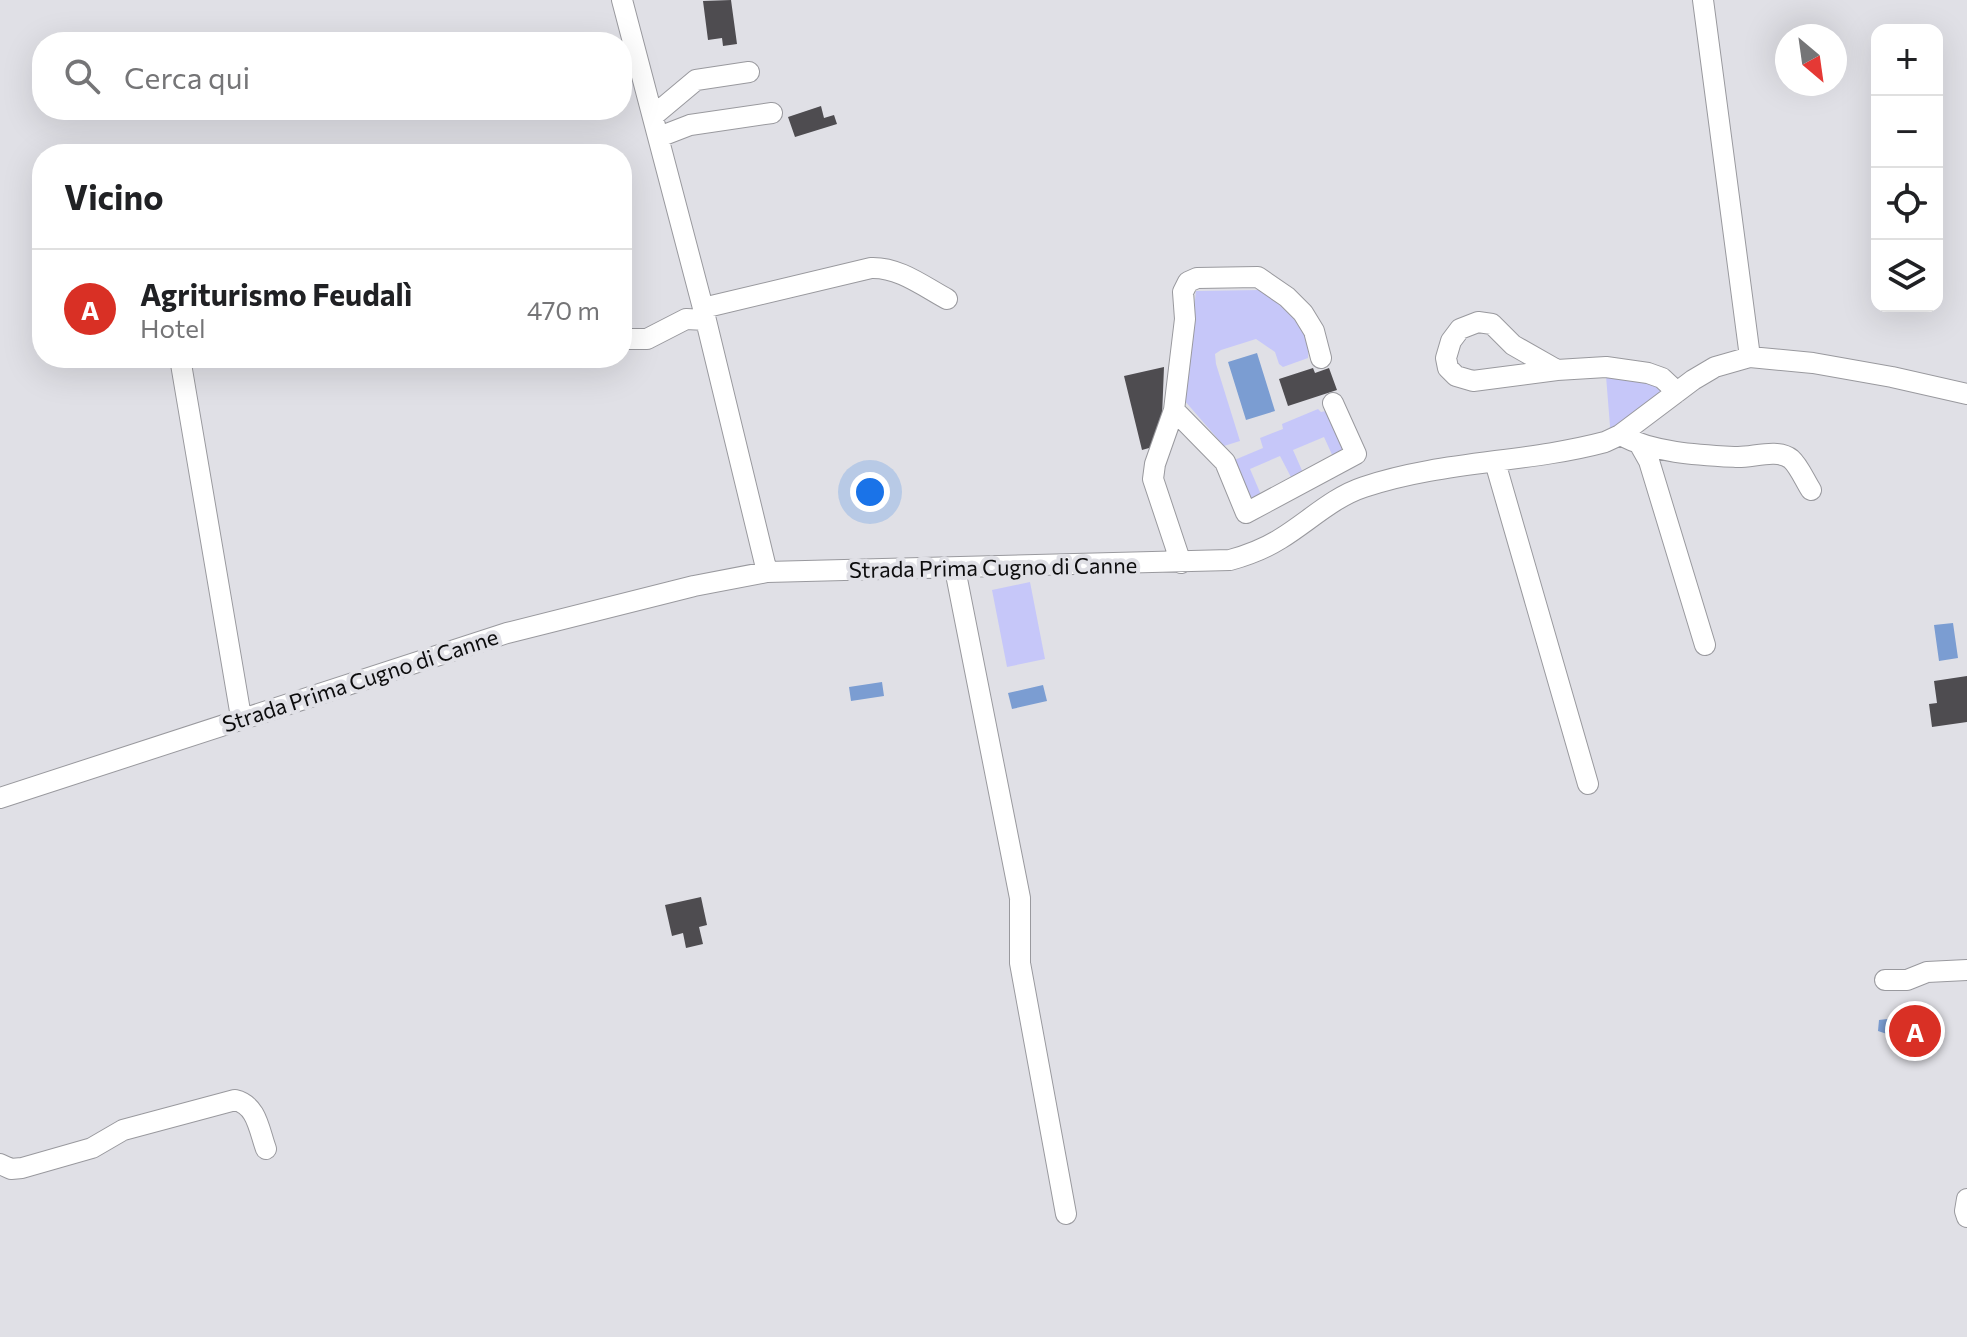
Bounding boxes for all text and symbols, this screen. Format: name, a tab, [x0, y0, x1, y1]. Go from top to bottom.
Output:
north arrow	[1775, 24, 1847, 96]
map controls	[1871, 24, 1943, 312]
button: +	[1871, 24, 1943, 96]
search box	[32, 32, 632, 120]
icon: search	[60, 54, 104, 98]
text: Cerca qui	[124, 58, 250, 95]
button: −	[1871, 96, 1943, 168]
button: locate	[1871, 168, 1943, 240]
text: Vicino	[64, 175, 164, 217]
button: layers	[1871, 240, 1943, 312]
text: Agriturismo Feudalì	[140, 275, 412, 312]
text: A	[81, 294, 99, 325]
text: 470 m	[527, 294, 600, 325]
text: Hotel	[140, 312, 206, 343]
your location	[850, 472, 890, 512]
street label: Strada Prima Cugno di Canne	[848, 551, 1138, 583]
street label: Strada Prima Cugno di Canne	[219, 623, 501, 737]
pin: A	[1889, 1001, 1941, 1061]

